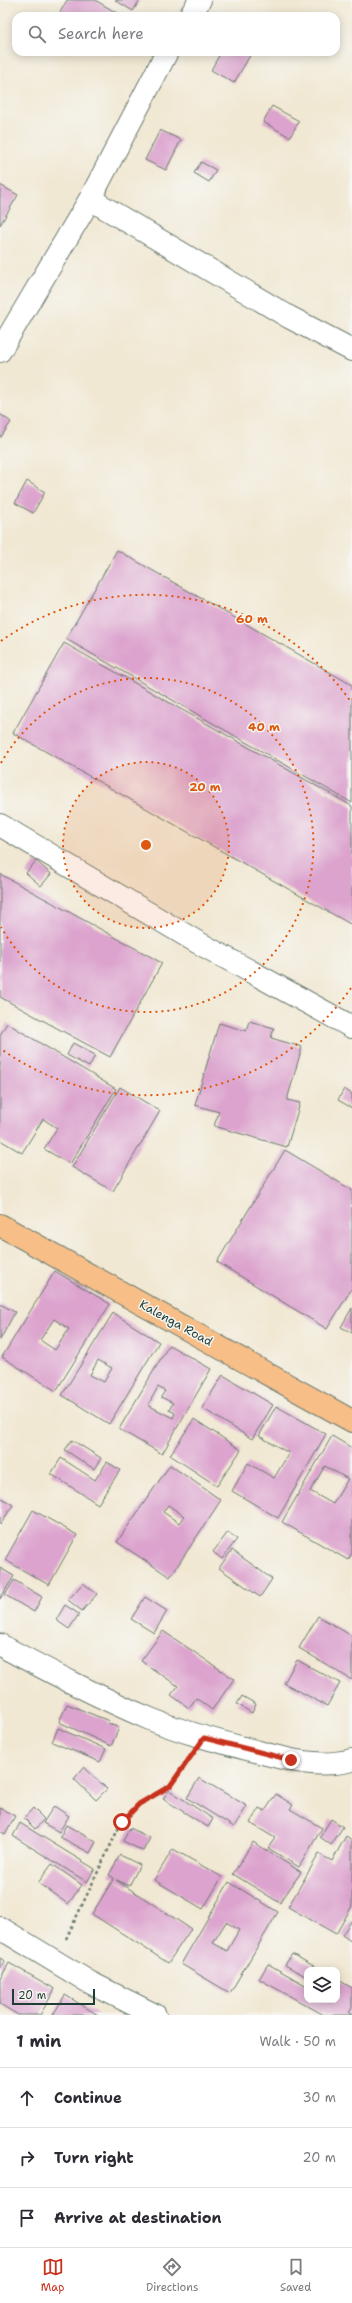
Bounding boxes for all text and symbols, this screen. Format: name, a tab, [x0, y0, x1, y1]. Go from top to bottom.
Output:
search box	[12, 12, 340, 56]
icon: search	[26, 23, 48, 45]
text: Search here	[58, 24, 144, 44]
text: 60 m	[236, 611, 268, 627]
text: 40 m	[248, 719, 280, 735]
text: 20 m	[189, 779, 221, 795]
centre of rings	[139, 838, 153, 852]
street label: Kalenga Road	[137, 1296, 216, 1350]
route end	[282, 1751, 300, 1769]
route start	[113, 1813, 131, 1831]
map controls	[304, 1967, 340, 2003]
button: layers	[304, 1967, 340, 2003]
scale bar	[12, 1987, 95, 2006]
text: 20 m	[18, 1988, 46, 2003]
text: 1 min	[16, 2030, 61, 2052]
text: Walk · 50 m	[259, 2033, 336, 2050]
icon: ahead	[16, 2087, 38, 2109]
text: Continue	[54, 2088, 122, 2108]
text: 30 m	[302, 2089, 336, 2106]
icon: right	[16, 2147, 38, 2169]
text: Turn right	[54, 2148, 134, 2168]
text: 20 m	[303, 2149, 336, 2166]
icon: arrive	[16, 2207, 38, 2229]
text: Arrive at destination	[54, 2208, 222, 2228]
tab: Map	[41, 2256, 64, 2295]
tab: Directions	[146, 2256, 198, 2295]
tab: Saved	[280, 2256, 311, 2295]

